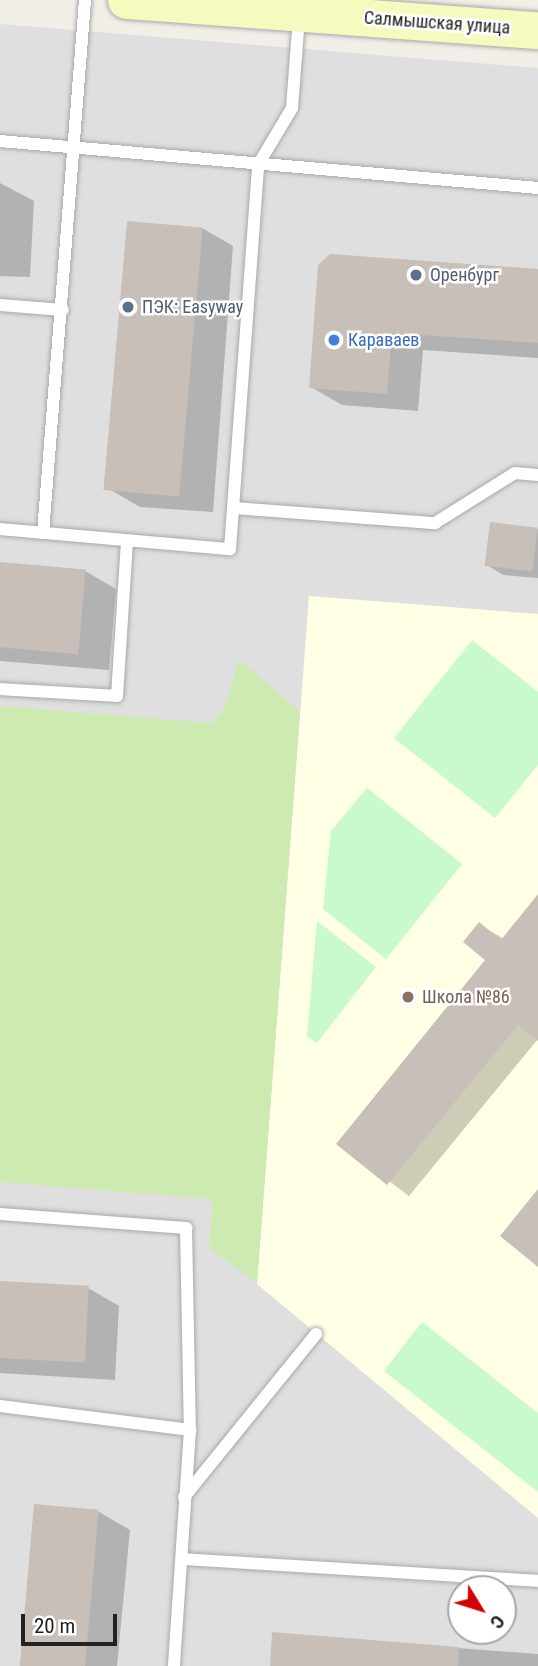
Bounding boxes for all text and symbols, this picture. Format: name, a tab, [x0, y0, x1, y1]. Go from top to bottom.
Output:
street label: Салмышская улица	[363, 7, 511, 39]
place label: Оренбург	[430, 264, 499, 286]
marker: Оренбург	[408, 267, 424, 283]
place label: ПЭК: Easyway	[142, 296, 243, 318]
marker: ПЭК: Easyway	[120, 299, 136, 315]
place label: Караваев	[348, 329, 419, 351]
marker: Караваев	[326, 332, 342, 348]
place label: Школа №86	[422, 986, 510, 1008]
marker: Школа №86	[400, 989, 416, 1005]
north arrow	[447, 1575, 517, 1645]
scale bar	[24, 1600, 121, 1644]
text: С	[485, 1611, 510, 1633]
text: 20 m	[34, 1614, 75, 1638]

